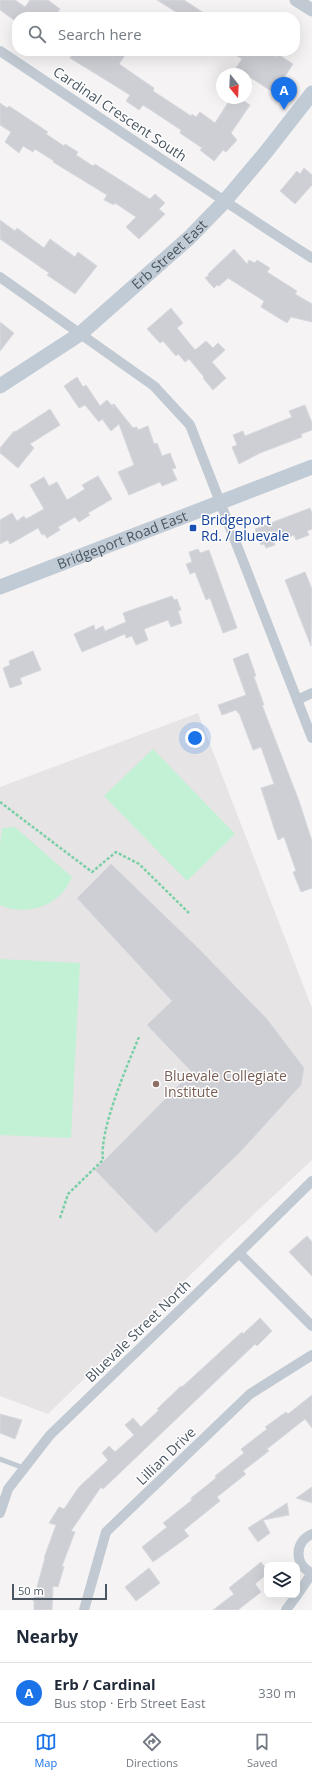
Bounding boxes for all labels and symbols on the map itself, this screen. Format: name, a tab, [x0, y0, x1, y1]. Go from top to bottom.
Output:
street label: Cardinal Crescent South	[50, 62, 191, 165]
north arrow	[216, 68, 252, 104]
pin: A	[271, 77, 297, 110]
street label: Erb Street East	[127, 215, 211, 293]
street label: Bridgeport Road East	[54, 506, 190, 573]
place label: Bridgeport Rd. / Bluevale	[201, 510, 290, 545]
marker: Bridgeport Rd. / Bluevale	[188, 523, 198, 533]
your location	[185, 728, 205, 748]
place label: Bluevale Collegiate Institute	[164, 1066, 287, 1101]
marker: Bluevale Collegiate Institute	[151, 1079, 161, 1089]
street label: Bluevale Street North	[81, 1275, 195, 1386]
street label: Lillian Drive	[132, 1422, 200, 1489]
scale bar	[12, 1582, 107, 1601]

